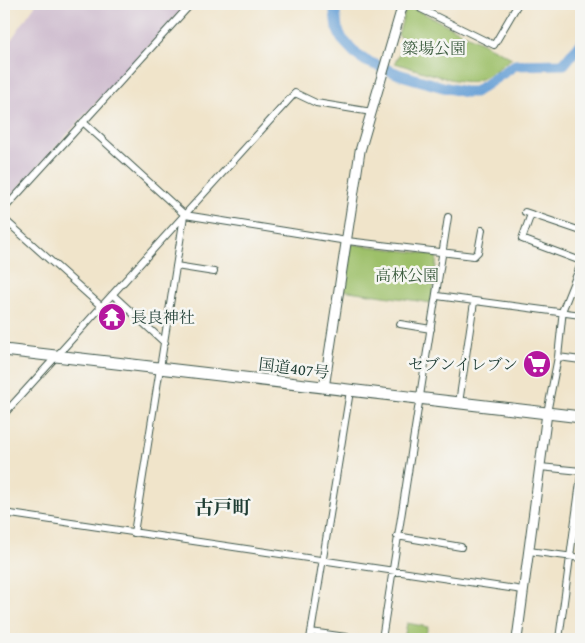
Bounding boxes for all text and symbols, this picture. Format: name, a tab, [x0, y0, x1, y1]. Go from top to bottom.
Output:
park label: 簗場公園	[402, 36, 466, 60]
park label: 高林公園	[375, 263, 439, 287]
temple icon: 長良神社	[97, 302, 127, 332]
place label: 長良神社	[131, 305, 195, 329]
supermarket icon: セブンイレブン	[522, 349, 552, 379]
street label: 国道407号	[257, 352, 331, 384]
place label: セブンイレブン	[408, 352, 518, 376]
district label: 古戸町	[194, 493, 252, 521]

